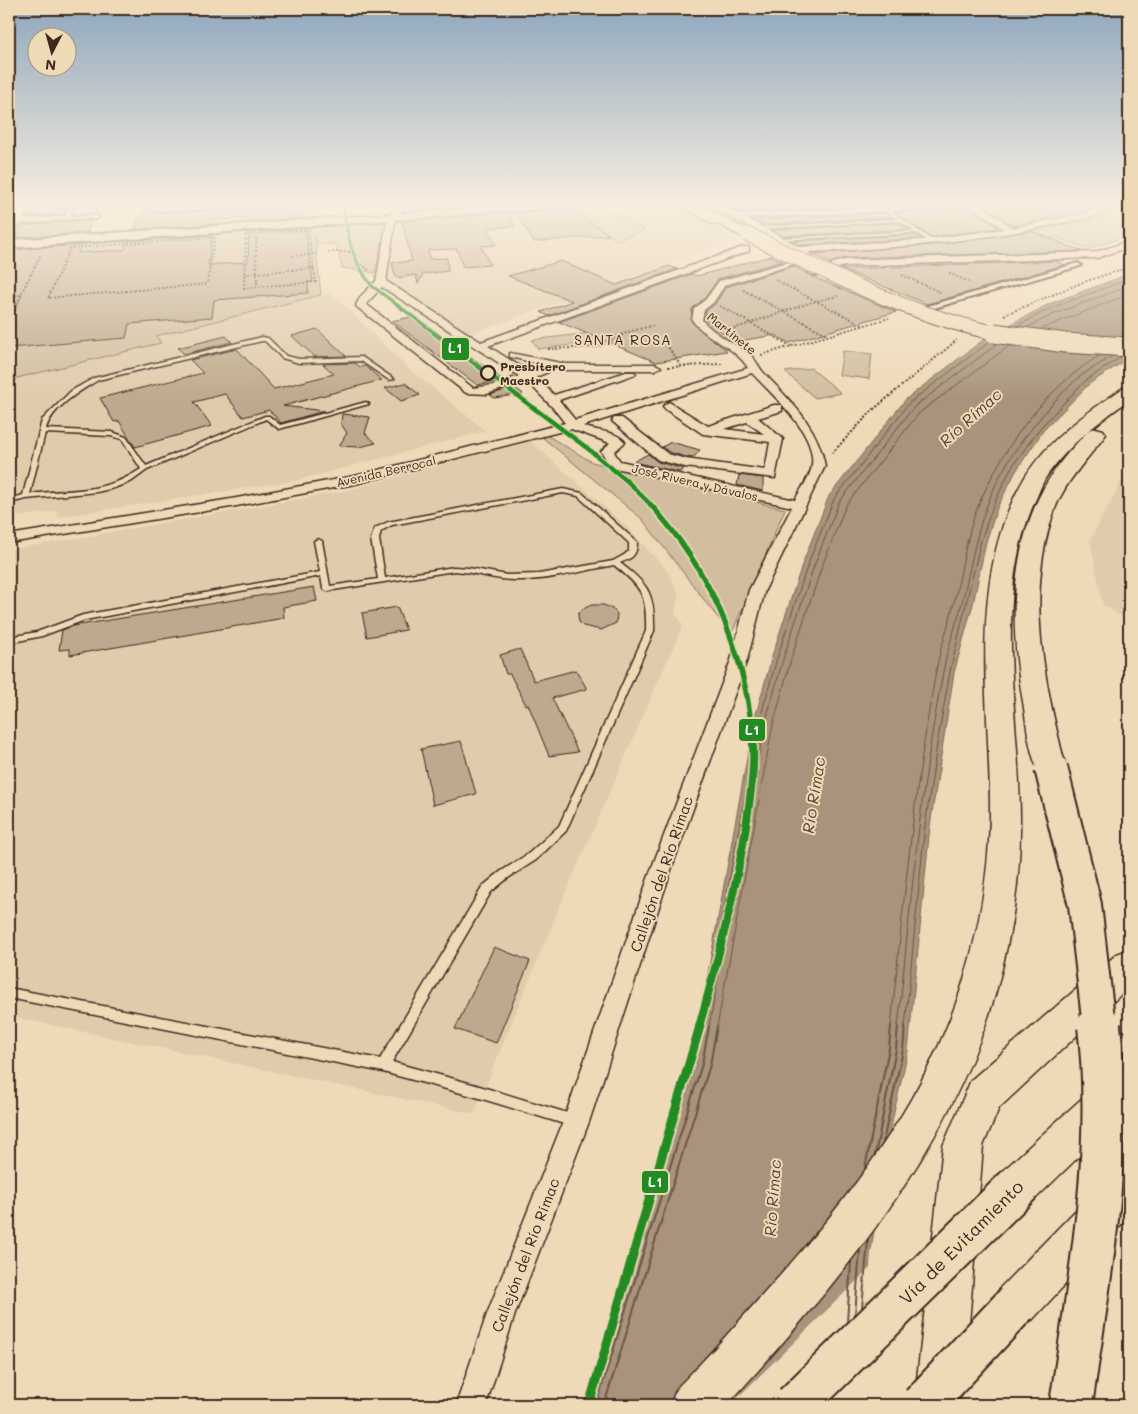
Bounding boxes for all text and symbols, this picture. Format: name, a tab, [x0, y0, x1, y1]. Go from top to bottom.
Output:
north arrow	[28, 28, 78, 78]
text: N	[44, 55, 57, 75]
street label: Martinete	[704, 308, 760, 358]
district label: SANTA ROSA	[574, 330, 672, 349]
line badge: L1	[441, 337, 470, 361]
text: L1	[448, 338, 462, 357]
place label: Presbítero Maestro	[500, 358, 566, 388]
marker: Presbítero Maestro	[480, 365, 496, 381]
water label: Río Rímac	[934, 383, 1006, 451]
street label: Avenida Berrocal	[335, 452, 437, 490]
street label: José Rivera y Dávalos	[630, 460, 760, 504]
line badge: L1	[738, 718, 766, 742]
text: L1	[745, 720, 759, 739]
water label: Río Rímac	[797, 755, 829, 835]
street label: Callejón del Río Rímac	[625, 793, 697, 955]
water label: Río Rímac	[759, 1159, 785, 1237]
line badge: L1	[641, 1170, 669, 1194]
text: L1	[648, 1172, 662, 1191]
street label: Vía de Evitamiento	[894, 1174, 1029, 1309]
street label: Callejón del Río Rímac	[486, 1175, 564, 1335]

